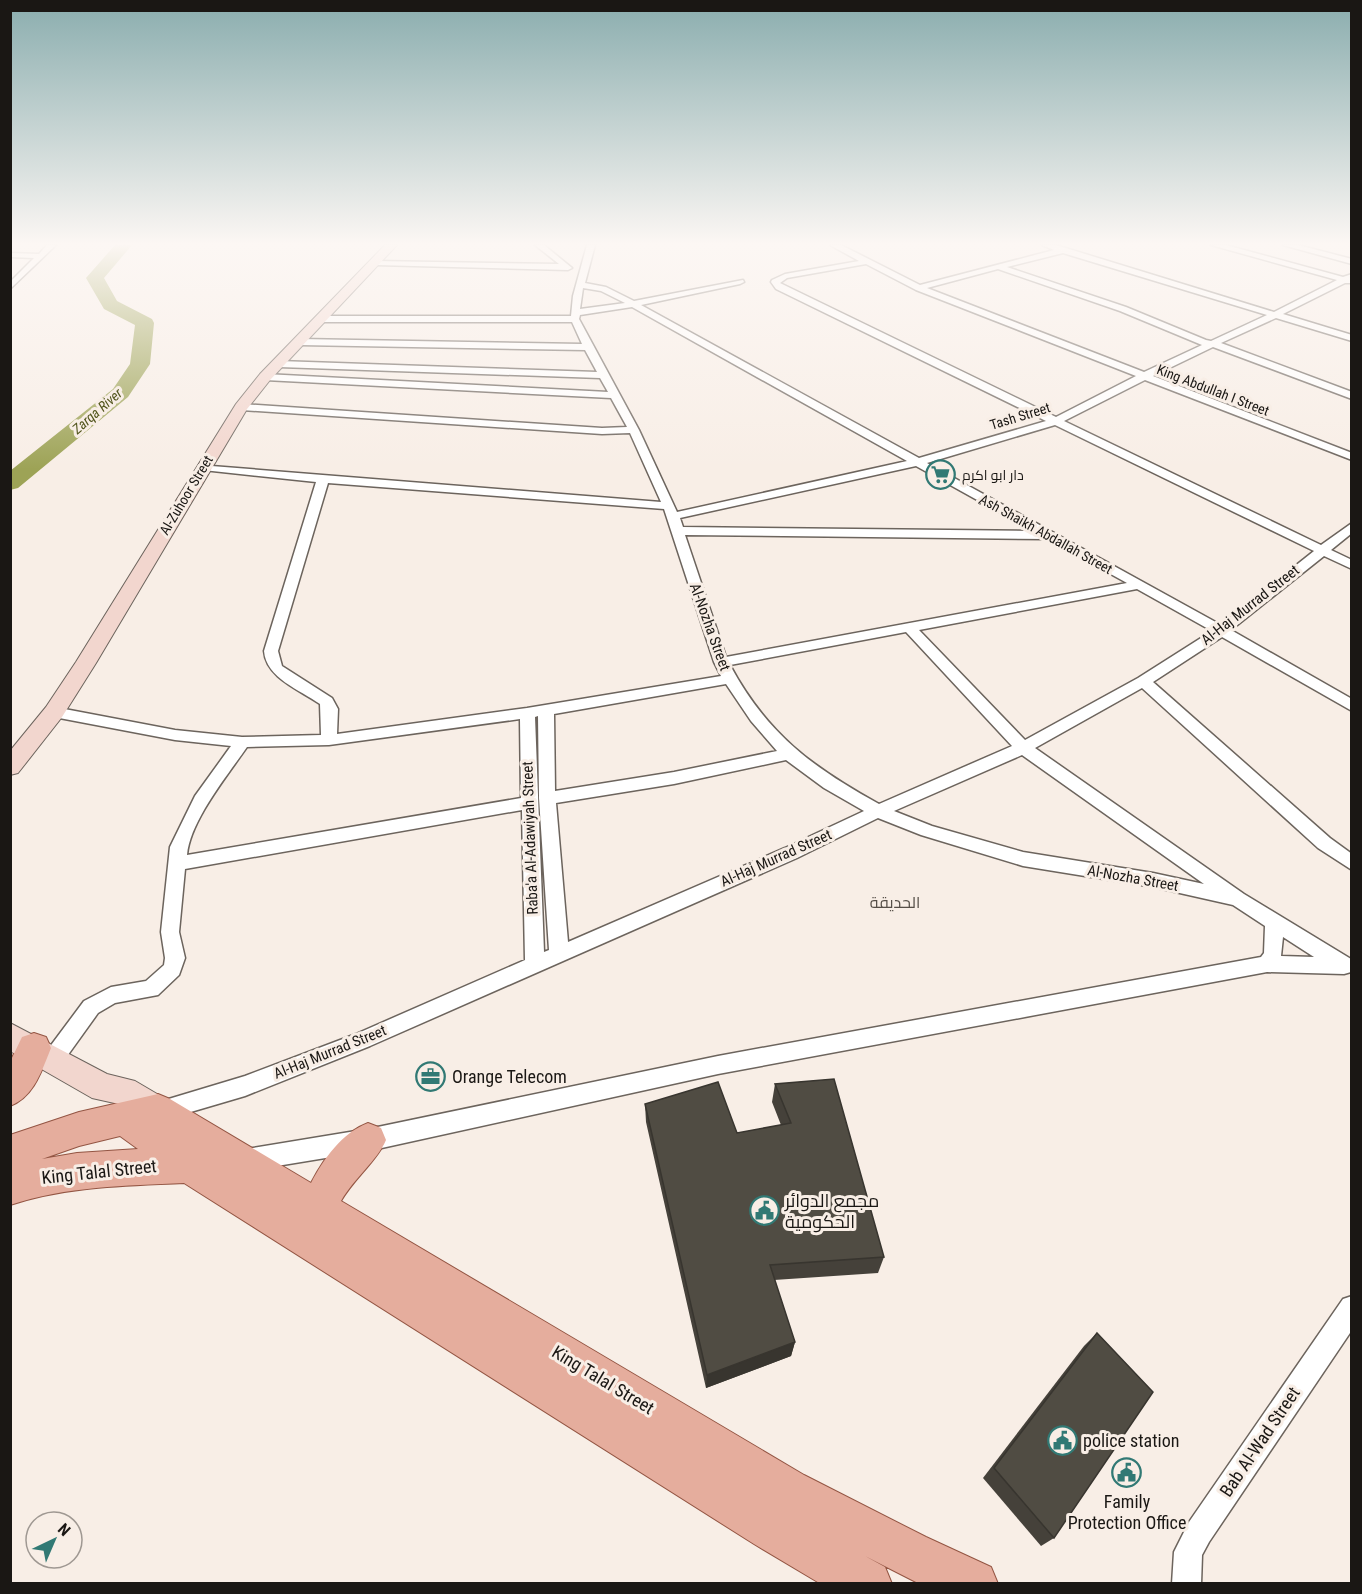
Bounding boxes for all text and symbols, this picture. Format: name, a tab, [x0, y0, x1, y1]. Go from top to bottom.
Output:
street label: King Abdullah I Street	[1155, 361, 1271, 419]
water label: Zarqa River	[68, 385, 126, 438]
street label: Tash Street	[988, 399, 1052, 433]
street label: Al-Zuhoor Street	[156, 452, 216, 538]
supermarket icon: دار ابو اكرم	[925, 459, 957, 491]
place label: دار ابو اكرم	[962, 467, 1024, 485]
street label: ِِAsh Shaikh Abdallah Street	[977, 491, 1115, 577]
street label: Al-Haj Murrad Street	[1197, 561, 1303, 649]
street label: Al-Nozha Street	[686, 581, 734, 673]
street label: Raba'a Al-Adawiyah Street	[518, 761, 542, 915]
street label: Al-Haj Murrad Street	[718, 825, 834, 891]
street label: Al-Nozha Street	[1086, 861, 1180, 895]
district label: الحديقة	[870, 893, 920, 912]
street label: Al-Haj Murrad Street	[271, 1021, 389, 1083]
office icon: Orange Telecom	[415, 1061, 447, 1093]
place label: Orange Telecom	[452, 1066, 567, 1087]
street label: King Talal Street	[40, 1155, 157, 1188]
place label: مجمع الدوائر الحكومية	[784, 1190, 879, 1233]
public building icon: مجمع الدوائر الحكومية	[748, 1195, 780, 1227]
street label: King Talal Street	[548, 1341, 658, 1418]
street label: Bab Al-Wad Street	[1215, 1383, 1304, 1501]
public building icon: police station	[1046, 1425, 1078, 1457]
place label: police station	[1083, 1430, 1179, 1451]
public building icon: Family Protection Office	[1111, 1457, 1143, 1489]
place label: Family Protection Office	[1068, 1491, 1186, 1533]
north arrow	[24, 1510, 84, 1570]
text: N	[54, 1519, 74, 1540]

